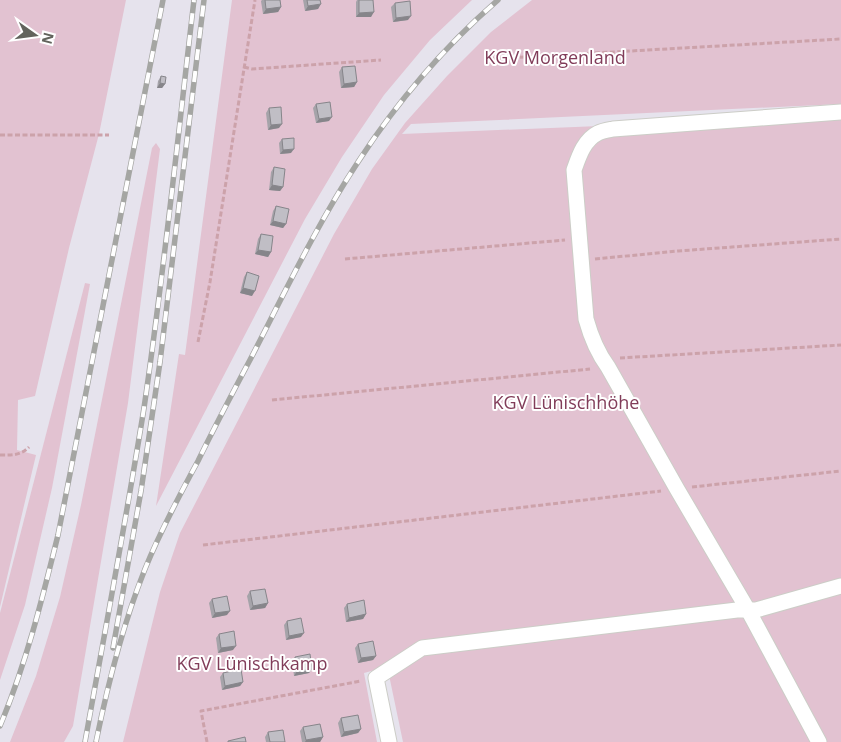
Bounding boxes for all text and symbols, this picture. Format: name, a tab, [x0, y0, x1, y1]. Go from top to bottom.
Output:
north arrow	[10, 10, 60, 60]
text: N	[38, 30, 59, 46]
park label: KGV Morgenland	[484, 45, 626, 69]
park label: KGV Lünischhöhe	[493, 390, 639, 414]
park label: KGV Lünischkamp	[177, 651, 327, 675]

